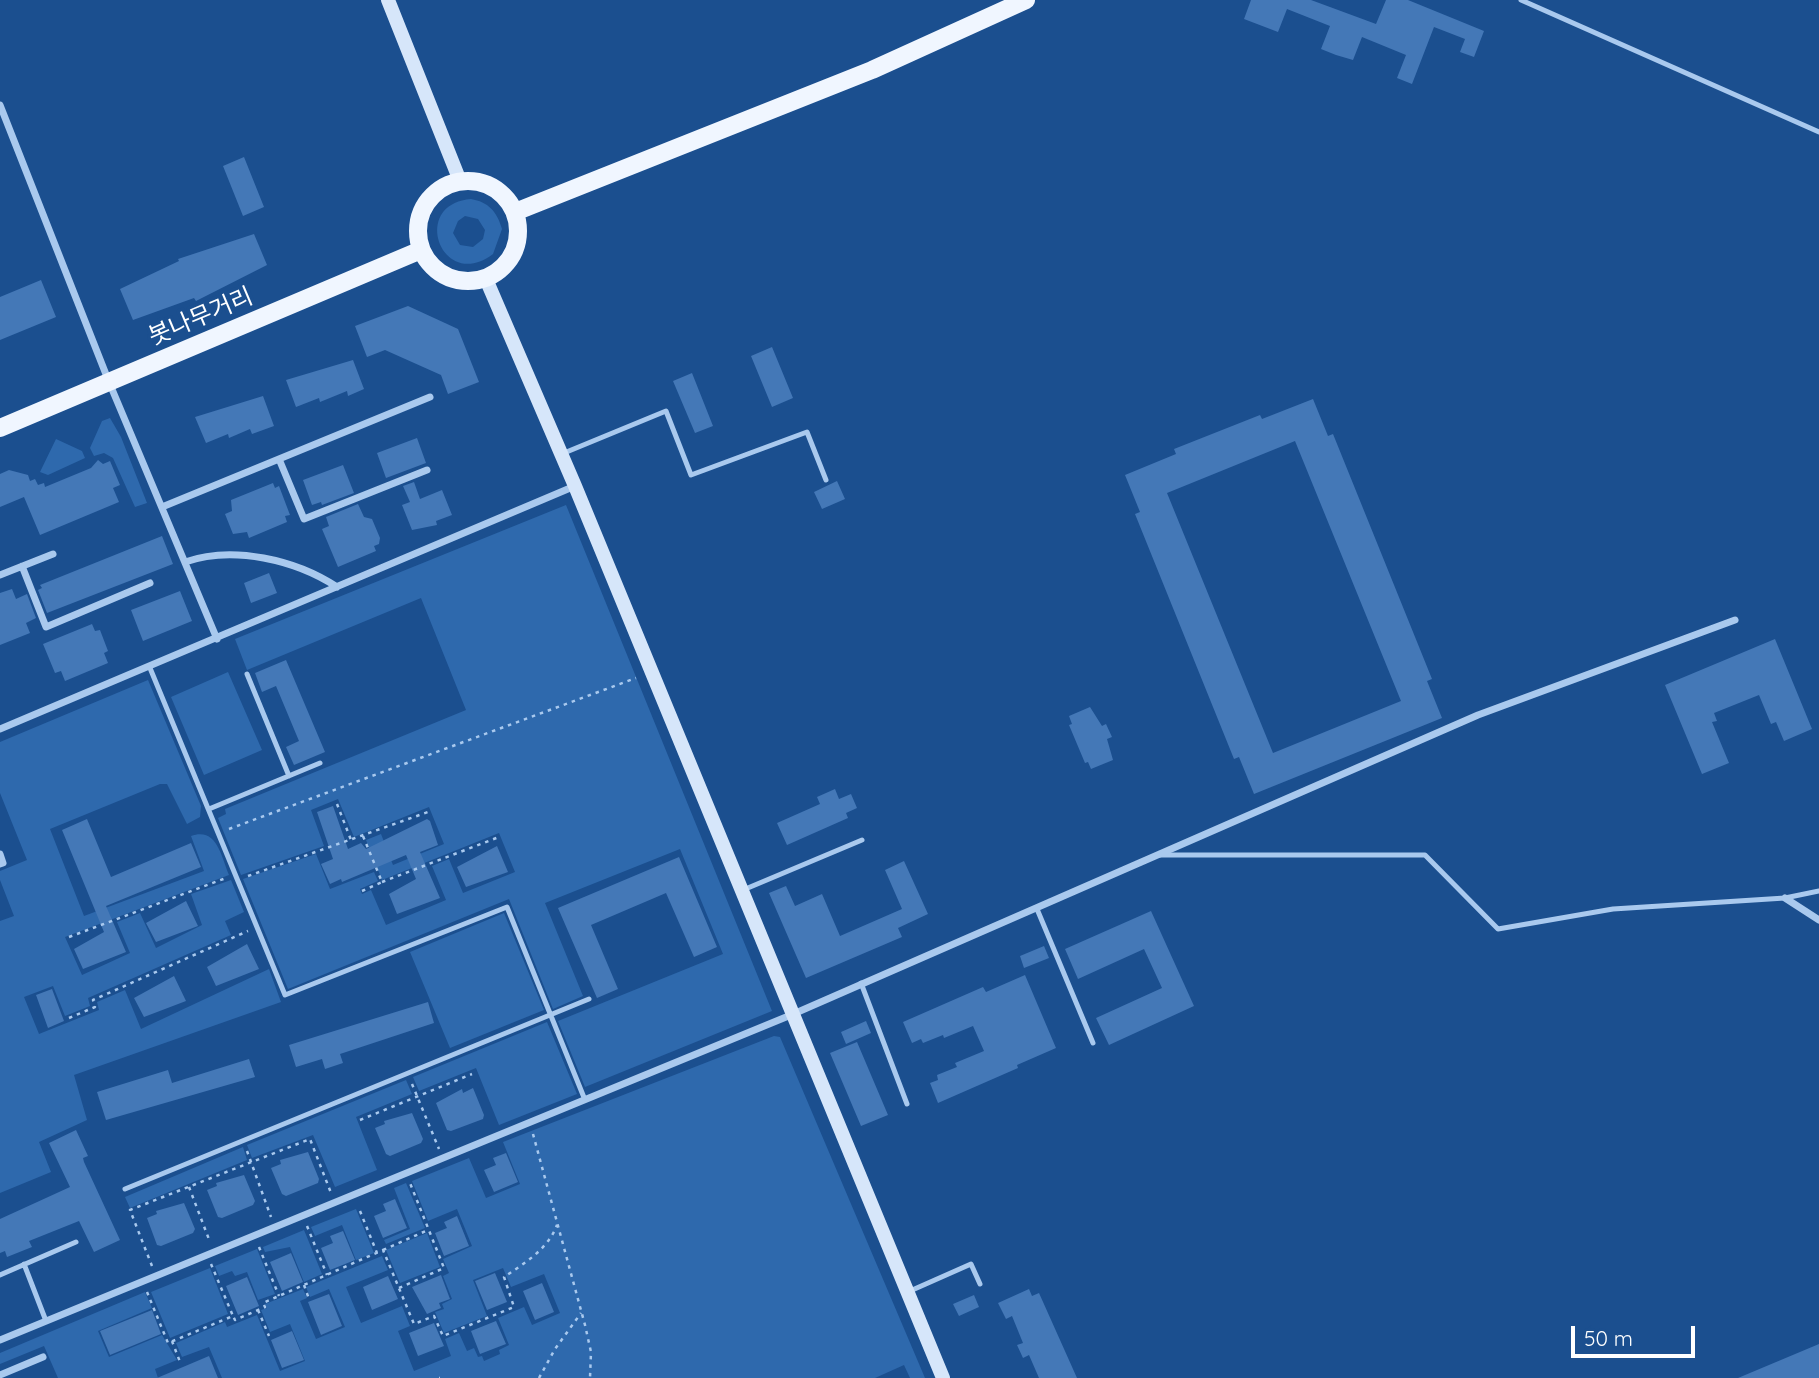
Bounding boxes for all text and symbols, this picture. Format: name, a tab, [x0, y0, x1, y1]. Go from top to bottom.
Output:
street label: 봇나무거리	[145, 282, 257, 352]
scale bar	[1574, 1312, 1698, 1356]
text: 50 m	[1584, 1325, 1633, 1351]

